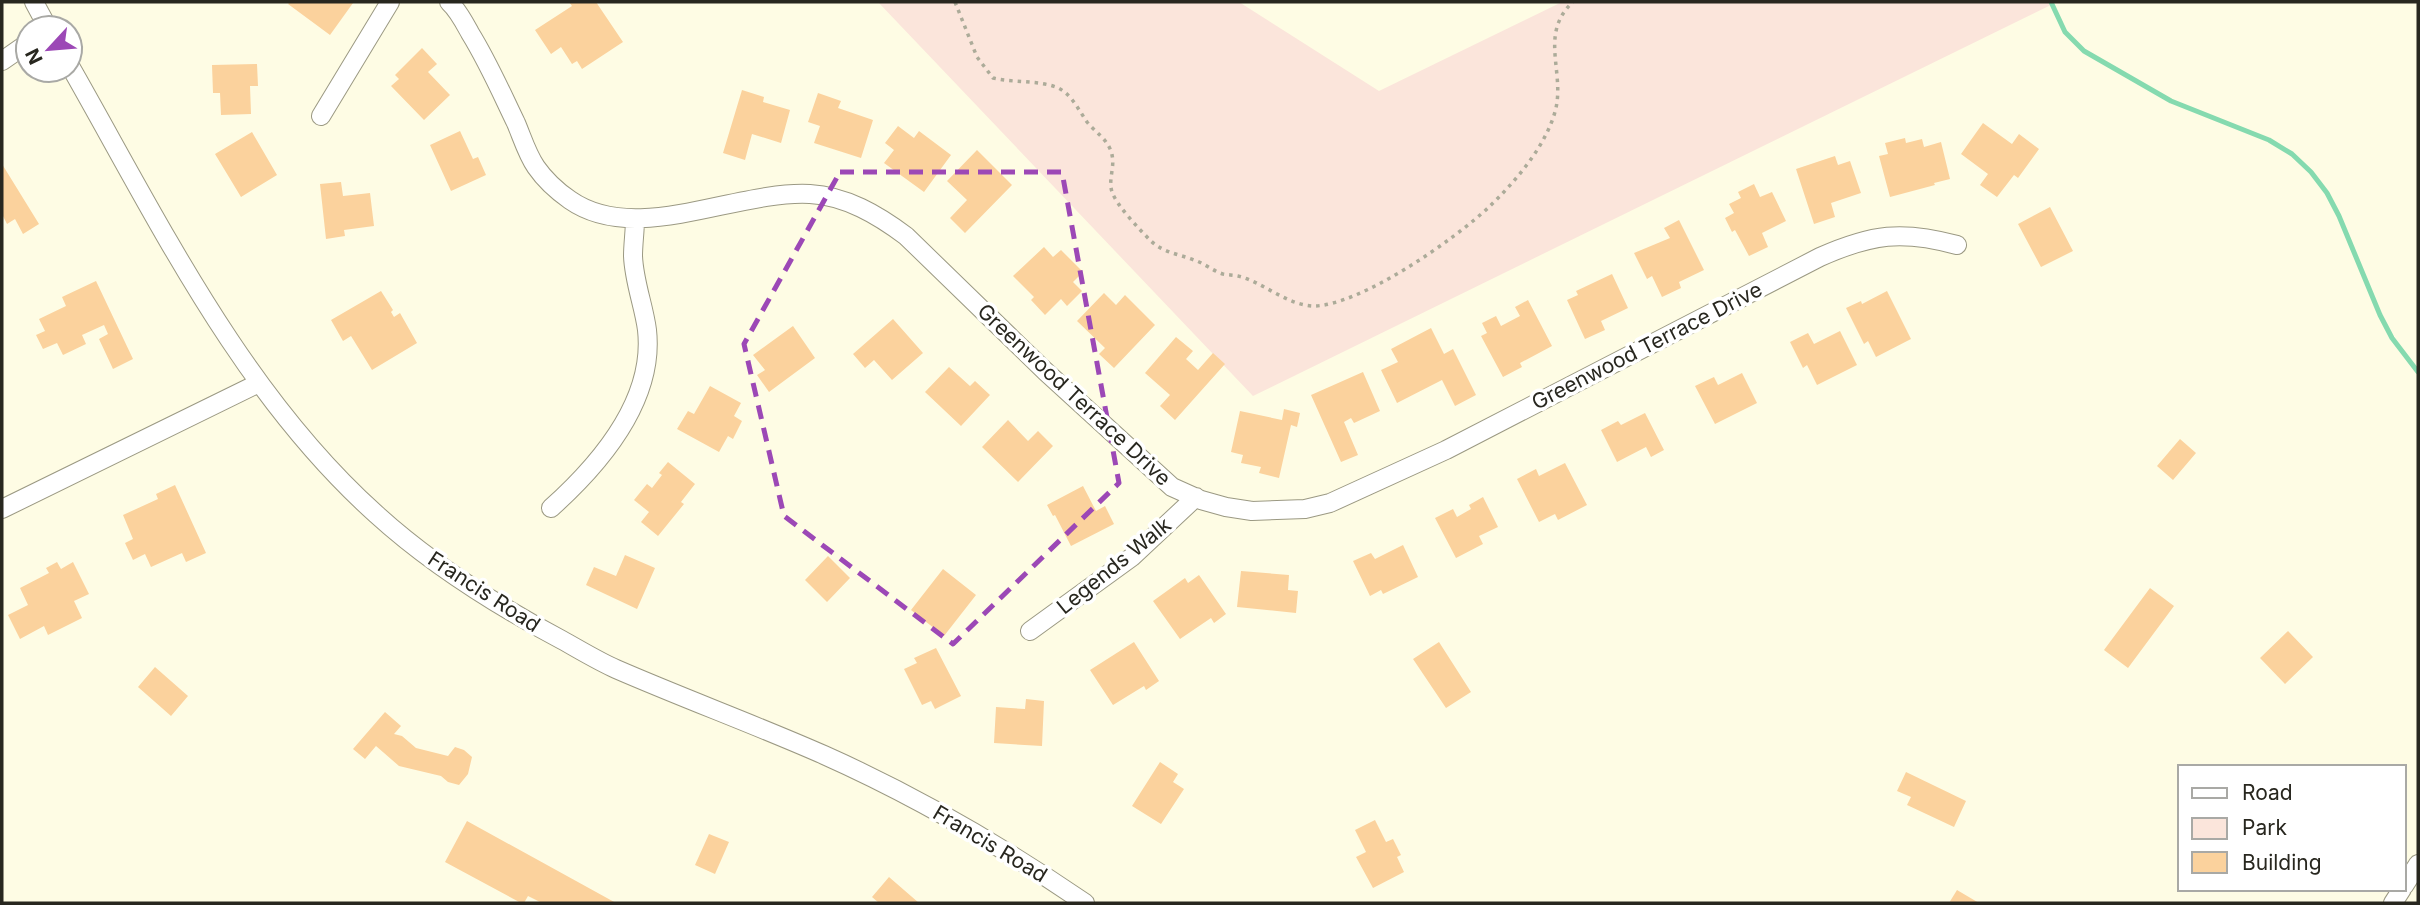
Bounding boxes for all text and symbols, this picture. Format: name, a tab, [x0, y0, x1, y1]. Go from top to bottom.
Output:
north arrow	[14, 14, 84, 84]
text: N	[21, 45, 48, 68]
street label: Greenwood Terrace Drive	[1527, 276, 1766, 415]
street label: Greenwood Terrace Drive	[972, 298, 1176, 491]
street label: Legends Walk	[1052, 512, 1176, 619]
street label: Francis Road	[424, 546, 545, 637]
legend	[2178, 765, 2406, 891]
text: Road	[2242, 780, 2293, 805]
street label: Francis Road	[929, 800, 1052, 887]
text: Park	[2242, 815, 2287, 840]
text: Building	[2242, 850, 2322, 875]

